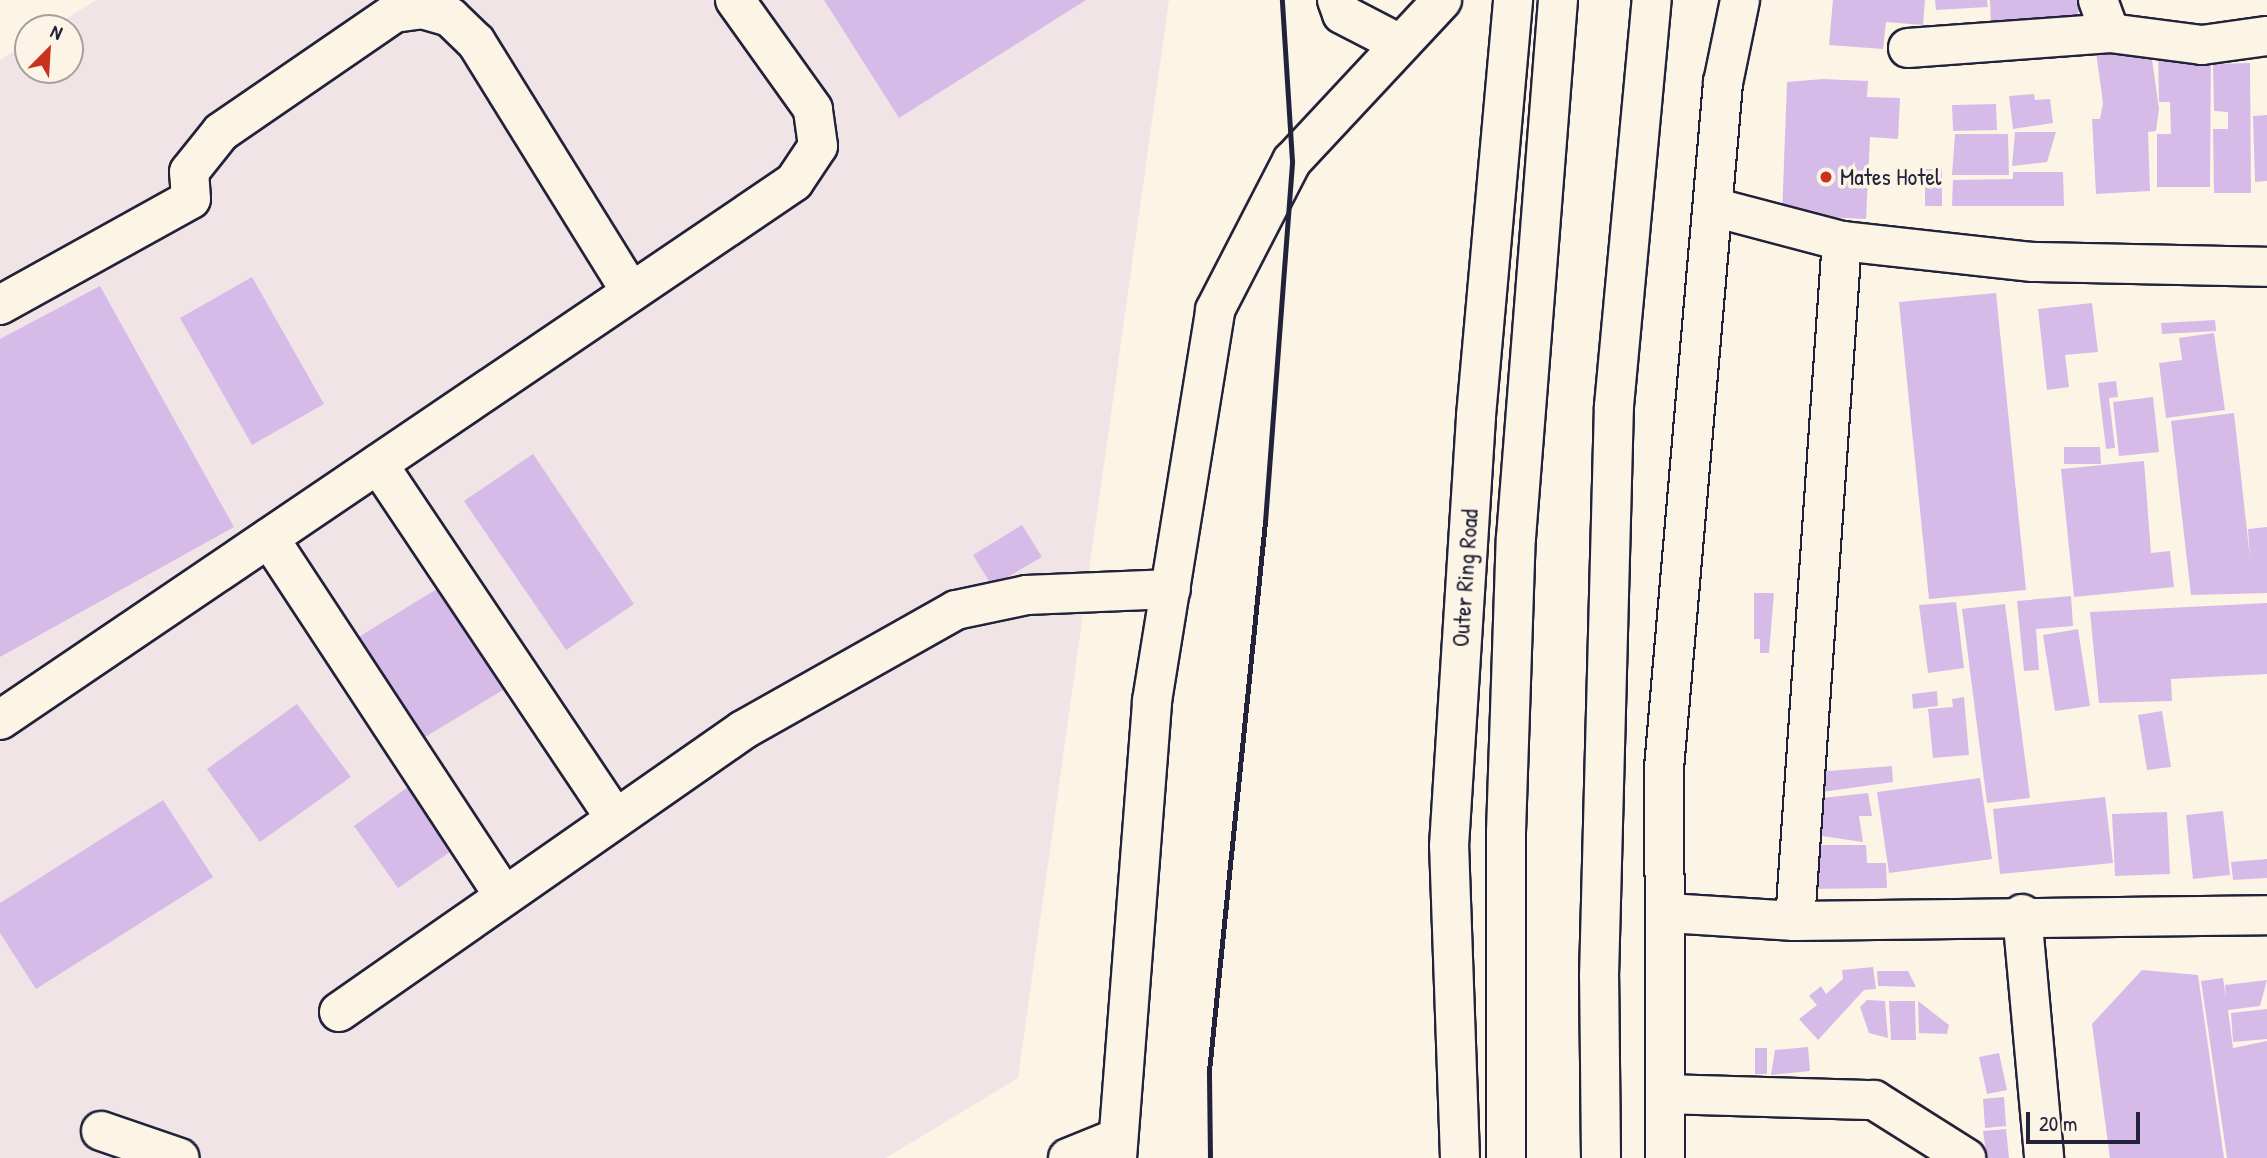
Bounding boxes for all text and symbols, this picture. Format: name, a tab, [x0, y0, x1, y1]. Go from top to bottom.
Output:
north arrow	[14, 14, 84, 84]
text: N	[47, 18, 67, 46]
place label: Mates Hotel	[1840, 163, 1941, 191]
marker: Mates Hotel	[1818, 169, 1834, 185]
street label: Outer Ring Road	[1446, 508, 1484, 648]
scale bar	[2029, 1098, 2143, 1142]
text: 20 m	[2039, 1109, 2077, 1138]

